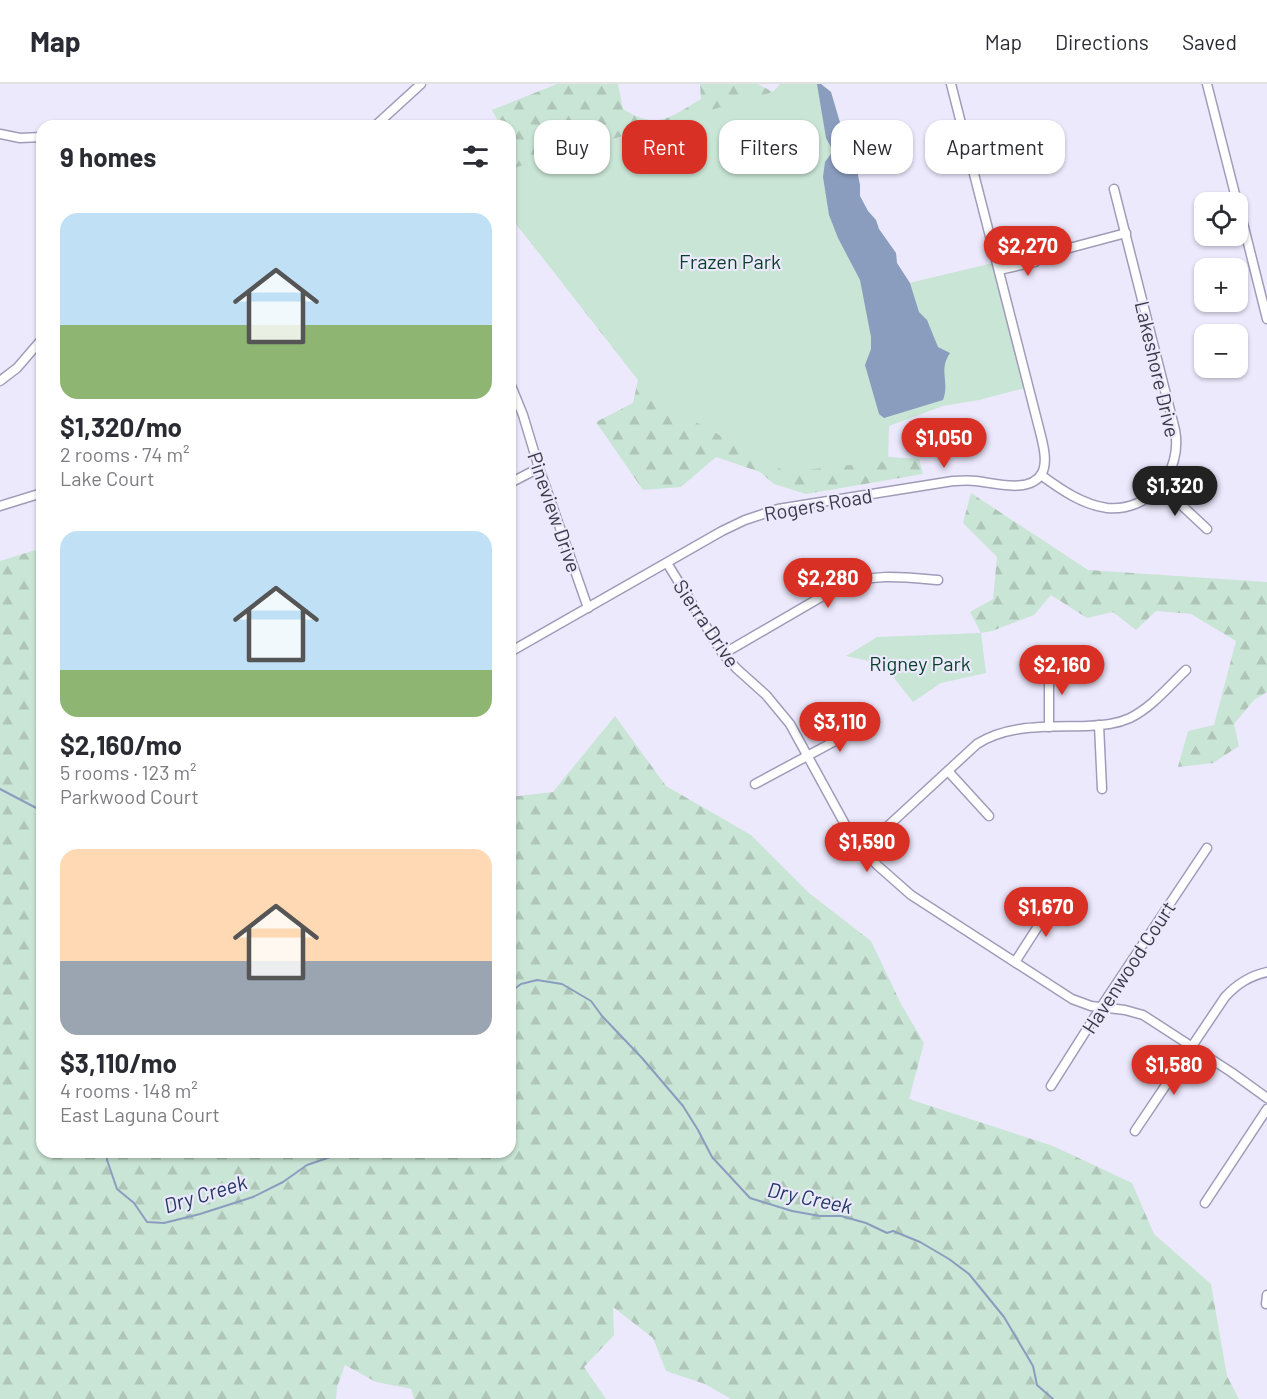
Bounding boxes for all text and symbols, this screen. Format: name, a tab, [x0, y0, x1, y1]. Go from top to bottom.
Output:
text: Map	[30, 24, 81, 58]
text: Map	[985, 29, 1022, 54]
text: Directions	[1055, 29, 1149, 54]
text: Saved	[1182, 29, 1237, 54]
chip: Buy	[534, 120, 610, 174]
chip: Rent	[622, 120, 707, 174]
chip: Filters	[719, 120, 819, 174]
chip: New	[831, 120, 913, 174]
chip: Apartment	[925, 120, 1065, 174]
icon: filters	[459, 140, 492, 173]
text: 9 homes	[60, 141, 156, 172]
map controls	[1194, 192, 1248, 378]
button: locate	[1194, 192, 1248, 246]
pin: $2,270	[979, 226, 1077, 277]
text: $2,270	[998, 233, 1058, 257]
park label: Frazen Park	[679, 249, 781, 273]
icon: home	[222, 252, 330, 360]
button: +	[1194, 258, 1248, 312]
street label: Lakeshore Drive	[1131, 298, 1185, 440]
button: −	[1194, 324, 1248, 378]
text: $1,320/mo	[60, 411, 182, 442]
pin: $1,050	[895, 418, 993, 469]
text: $1,050	[916, 425, 972, 449]
text: 2 rooms · 74 m²	[60, 442, 190, 466]
street label: Pineview Drive	[523, 449, 587, 575]
text: Lake Court	[60, 466, 154, 490]
pin: $1,320	[1126, 466, 1224, 517]
text: $1,320	[1146, 473, 1204, 497]
street label: Rogers Road	[762, 483, 874, 525]
pin: $2,280	[779, 558, 877, 609]
text: $2,280	[797, 565, 859, 589]
icon: home	[222, 570, 330, 678]
street label: Sierra Drive	[669, 575, 745, 671]
pin: $2,160	[1013, 645, 1111, 696]
park label: Rigney Park	[869, 651, 971, 675]
text: $2,160	[1033, 652, 1091, 676]
pin: $3,110	[791, 702, 889, 753]
text: $3,110	[813, 709, 867, 733]
text: $2,160/mo	[60, 729, 182, 760]
text: 5 rooms · 123 m²	[60, 760, 197, 784]
text: Parkwood Court	[60, 784, 199, 808]
pin: $1,590	[818, 822, 916, 873]
text: $1,590	[839, 829, 895, 853]
pin: $1,670	[997, 887, 1095, 938]
icon: home	[222, 888, 330, 996]
text: $1,670	[1018, 894, 1074, 918]
street label: Havenwood Court	[1076, 896, 1180, 1038]
pin: $1,580	[1125, 1045, 1223, 1096]
text: $3,110/mo	[60, 1047, 177, 1078]
text: $1,580	[1146, 1052, 1202, 1076]
text: 4 rooms · 148 m²	[60, 1078, 198, 1102]
text: East Laguna Court	[60, 1102, 220, 1126]
water label: Dry Creek	[160, 1168, 250, 1217]
water label: Dry Creek	[766, 1176, 855, 1218]

